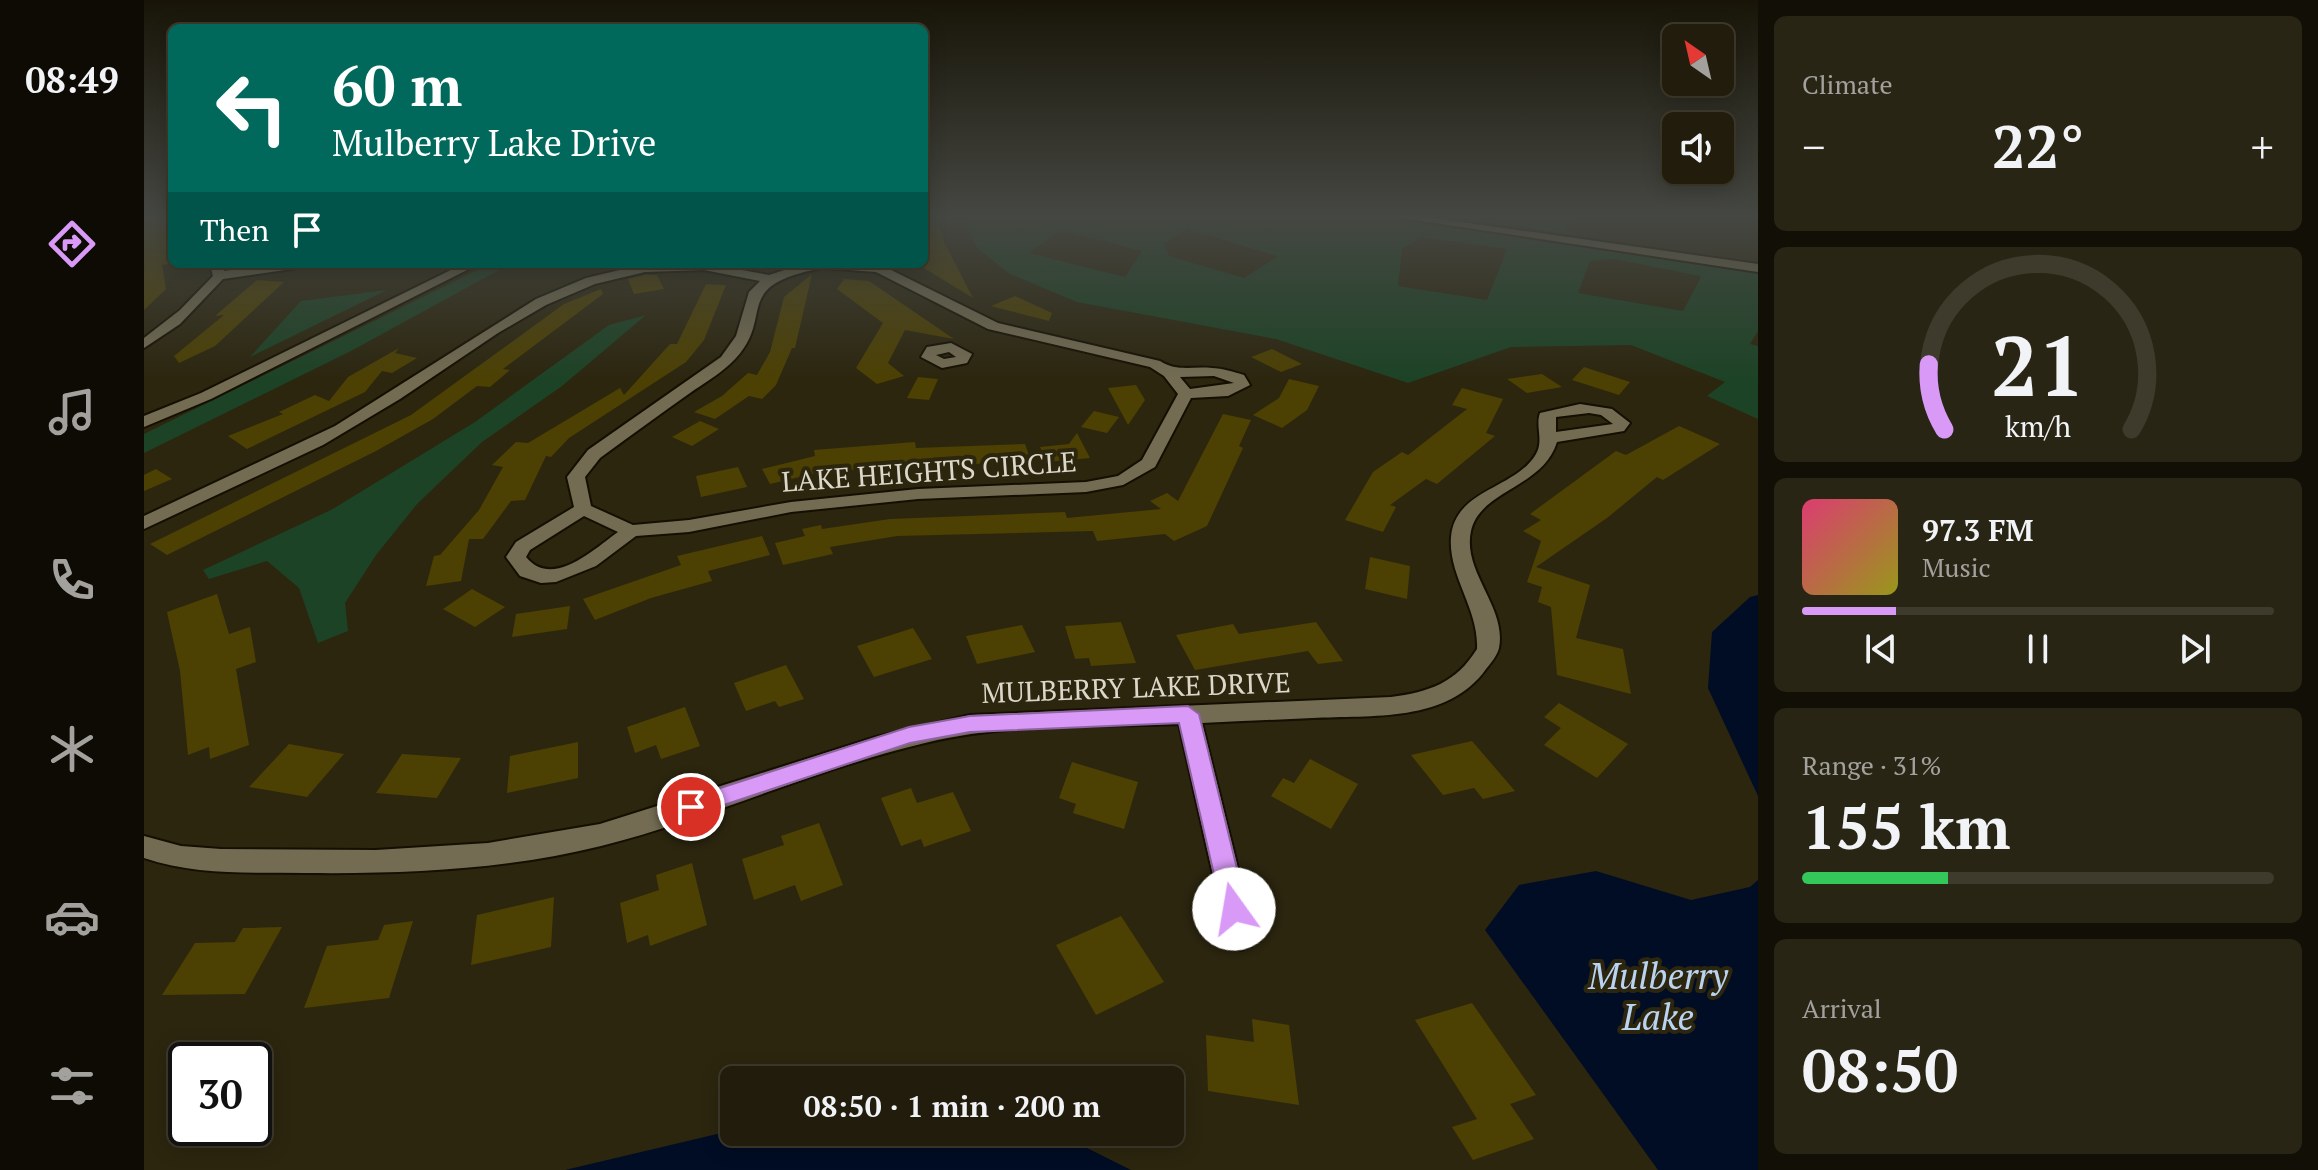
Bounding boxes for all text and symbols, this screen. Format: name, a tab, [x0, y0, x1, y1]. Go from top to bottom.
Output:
north arrow	[1662, 24, 1734, 96]
map controls	[1662, 24, 1734, 184]
text: 60 m	[332, 48, 462, 122]
text: 08:49	[25, 56, 119, 103]
icon: left	[200, 56, 304, 160]
text: Climate	[1802, 67, 1893, 101]
text: 22°	[1992, 106, 2084, 185]
button: sound	[1662, 112, 1734, 184]
text: −	[1802, 117, 1825, 176]
text: +	[2251, 117, 2274, 176]
text: Mulberry Lake Drive	[332, 119, 656, 166]
icon: arrive	[285, 208, 329, 252]
text: Then	[200, 210, 269, 250]
icon: directions	[44, 216, 100, 272]
text: 21	[1991, 310, 2085, 420]
icon: music	[44, 384, 100, 440]
text: km/h	[2005, 407, 2071, 445]
street label: LAKE HEIGHTS CIRCLE	[780, 442, 1078, 500]
text: 97.3 FM	[1922, 510, 2033, 550]
text: Music	[1922, 550, 1991, 584]
icon: phone	[44, 552, 100, 608]
icon: previous	[1859, 627, 1903, 671]
icon: pause	[2016, 627, 2060, 671]
icon: next	[2173, 627, 2217, 671]
street label: MULBERRY LAKE DRIVE	[981, 663, 1291, 711]
icon: climate	[44, 721, 100, 777]
text: Range · 31%	[1802, 748, 1941, 782]
pin	[657, 773, 725, 841]
icon: arrive	[669, 785, 713, 829]
text: 155 km	[1802, 787, 2010, 866]
position arrow	[1192, 867, 1276, 951]
icon: car	[44, 889, 100, 945]
water label: Mulberry Lake	[1587, 952, 1729, 1040]
text: Arrival	[1802, 991, 1882, 1025]
text: 08:50	[1802, 1030, 1958, 1109]
speed limit sign: 30	[168, 1042, 272, 1146]
icon: filters	[44, 1058, 100, 1114]
text: 08:50 · 1 min · 200 m	[804, 1086, 1100, 1126]

